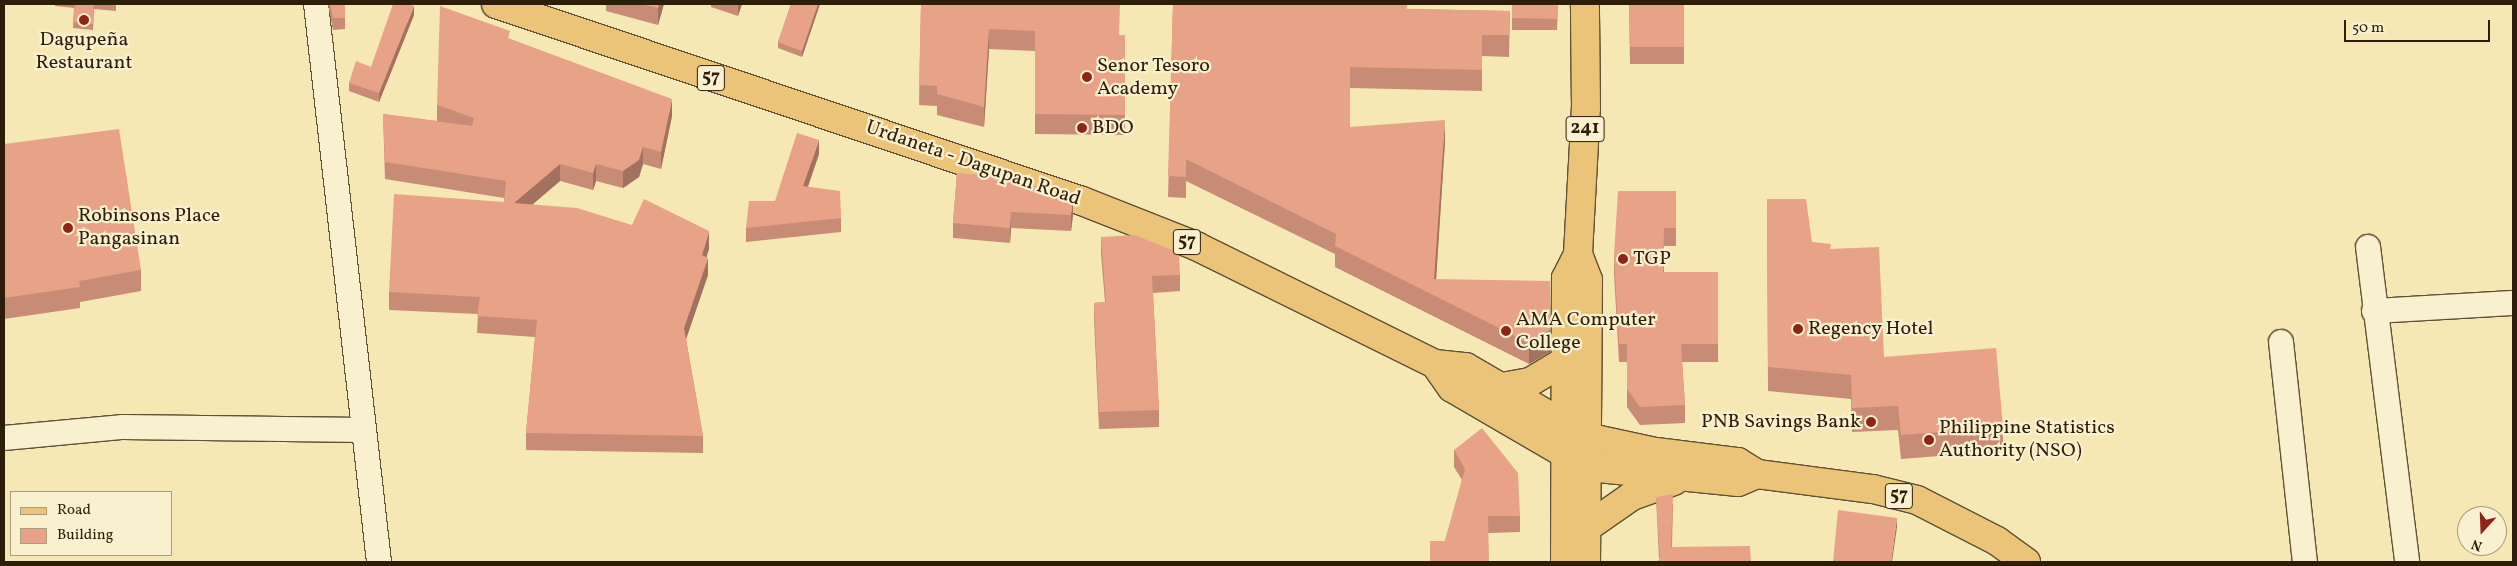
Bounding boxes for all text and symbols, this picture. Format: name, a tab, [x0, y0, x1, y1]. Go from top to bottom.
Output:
scale bar	[2347, 10, 2493, 42]
marker: Dagupeña Restaurant	[78, 14, 90, 26]
text: 50 m	[2352, 18, 2384, 39]
place label: Dagupeña Restaurant	[36, 28, 132, 75]
place label: Senor Tesoro Academy	[1097, 54, 1210, 101]
road number: 57	[696, 62, 726, 94]
marker: Senor Tesoro Academy	[1081, 71, 1093, 83]
road number: 241	[1565, 112, 1605, 146]
street label: Urdaneta - Dagupan Road	[862, 116, 1084, 212]
place label: BDO	[1092, 116, 1134, 140]
marker: BDO	[1076, 122, 1088, 134]
place label: Robinsons Place Pangasinan	[78, 205, 220, 252]
marker: Robinsons Place Pangasinan	[62, 222, 74, 234]
road number: 57	[1172, 226, 1202, 258]
place label: TGP	[1633, 247, 1671, 271]
marker: TGP	[1617, 253, 1629, 265]
place label: AMA Computer College	[1516, 308, 1656, 355]
place label: Regency Hotel	[1808, 317, 1934, 341]
marker: Regency Hotel	[1792, 323, 1804, 335]
marker: AMA Computer College	[1500, 325, 1512, 337]
place label: PNB Savings Bank	[1701, 410, 1861, 434]
marker: PNB Savings Bank	[1865, 416, 1877, 428]
place label: Philippine Statistics Authority (NSO)	[1939, 416, 2115, 463]
marker: Philippine Statistics Authority (NSO)	[1923, 434, 1935, 446]
road number: 57	[1884, 480, 1914, 512]
legend	[10, 491, 172, 556]
text: Road	[57, 500, 91, 521]
north arrow	[2457, 506, 2507, 556]
text: Building	[57, 525, 113, 546]
text: N	[2469, 534, 2485, 555]

